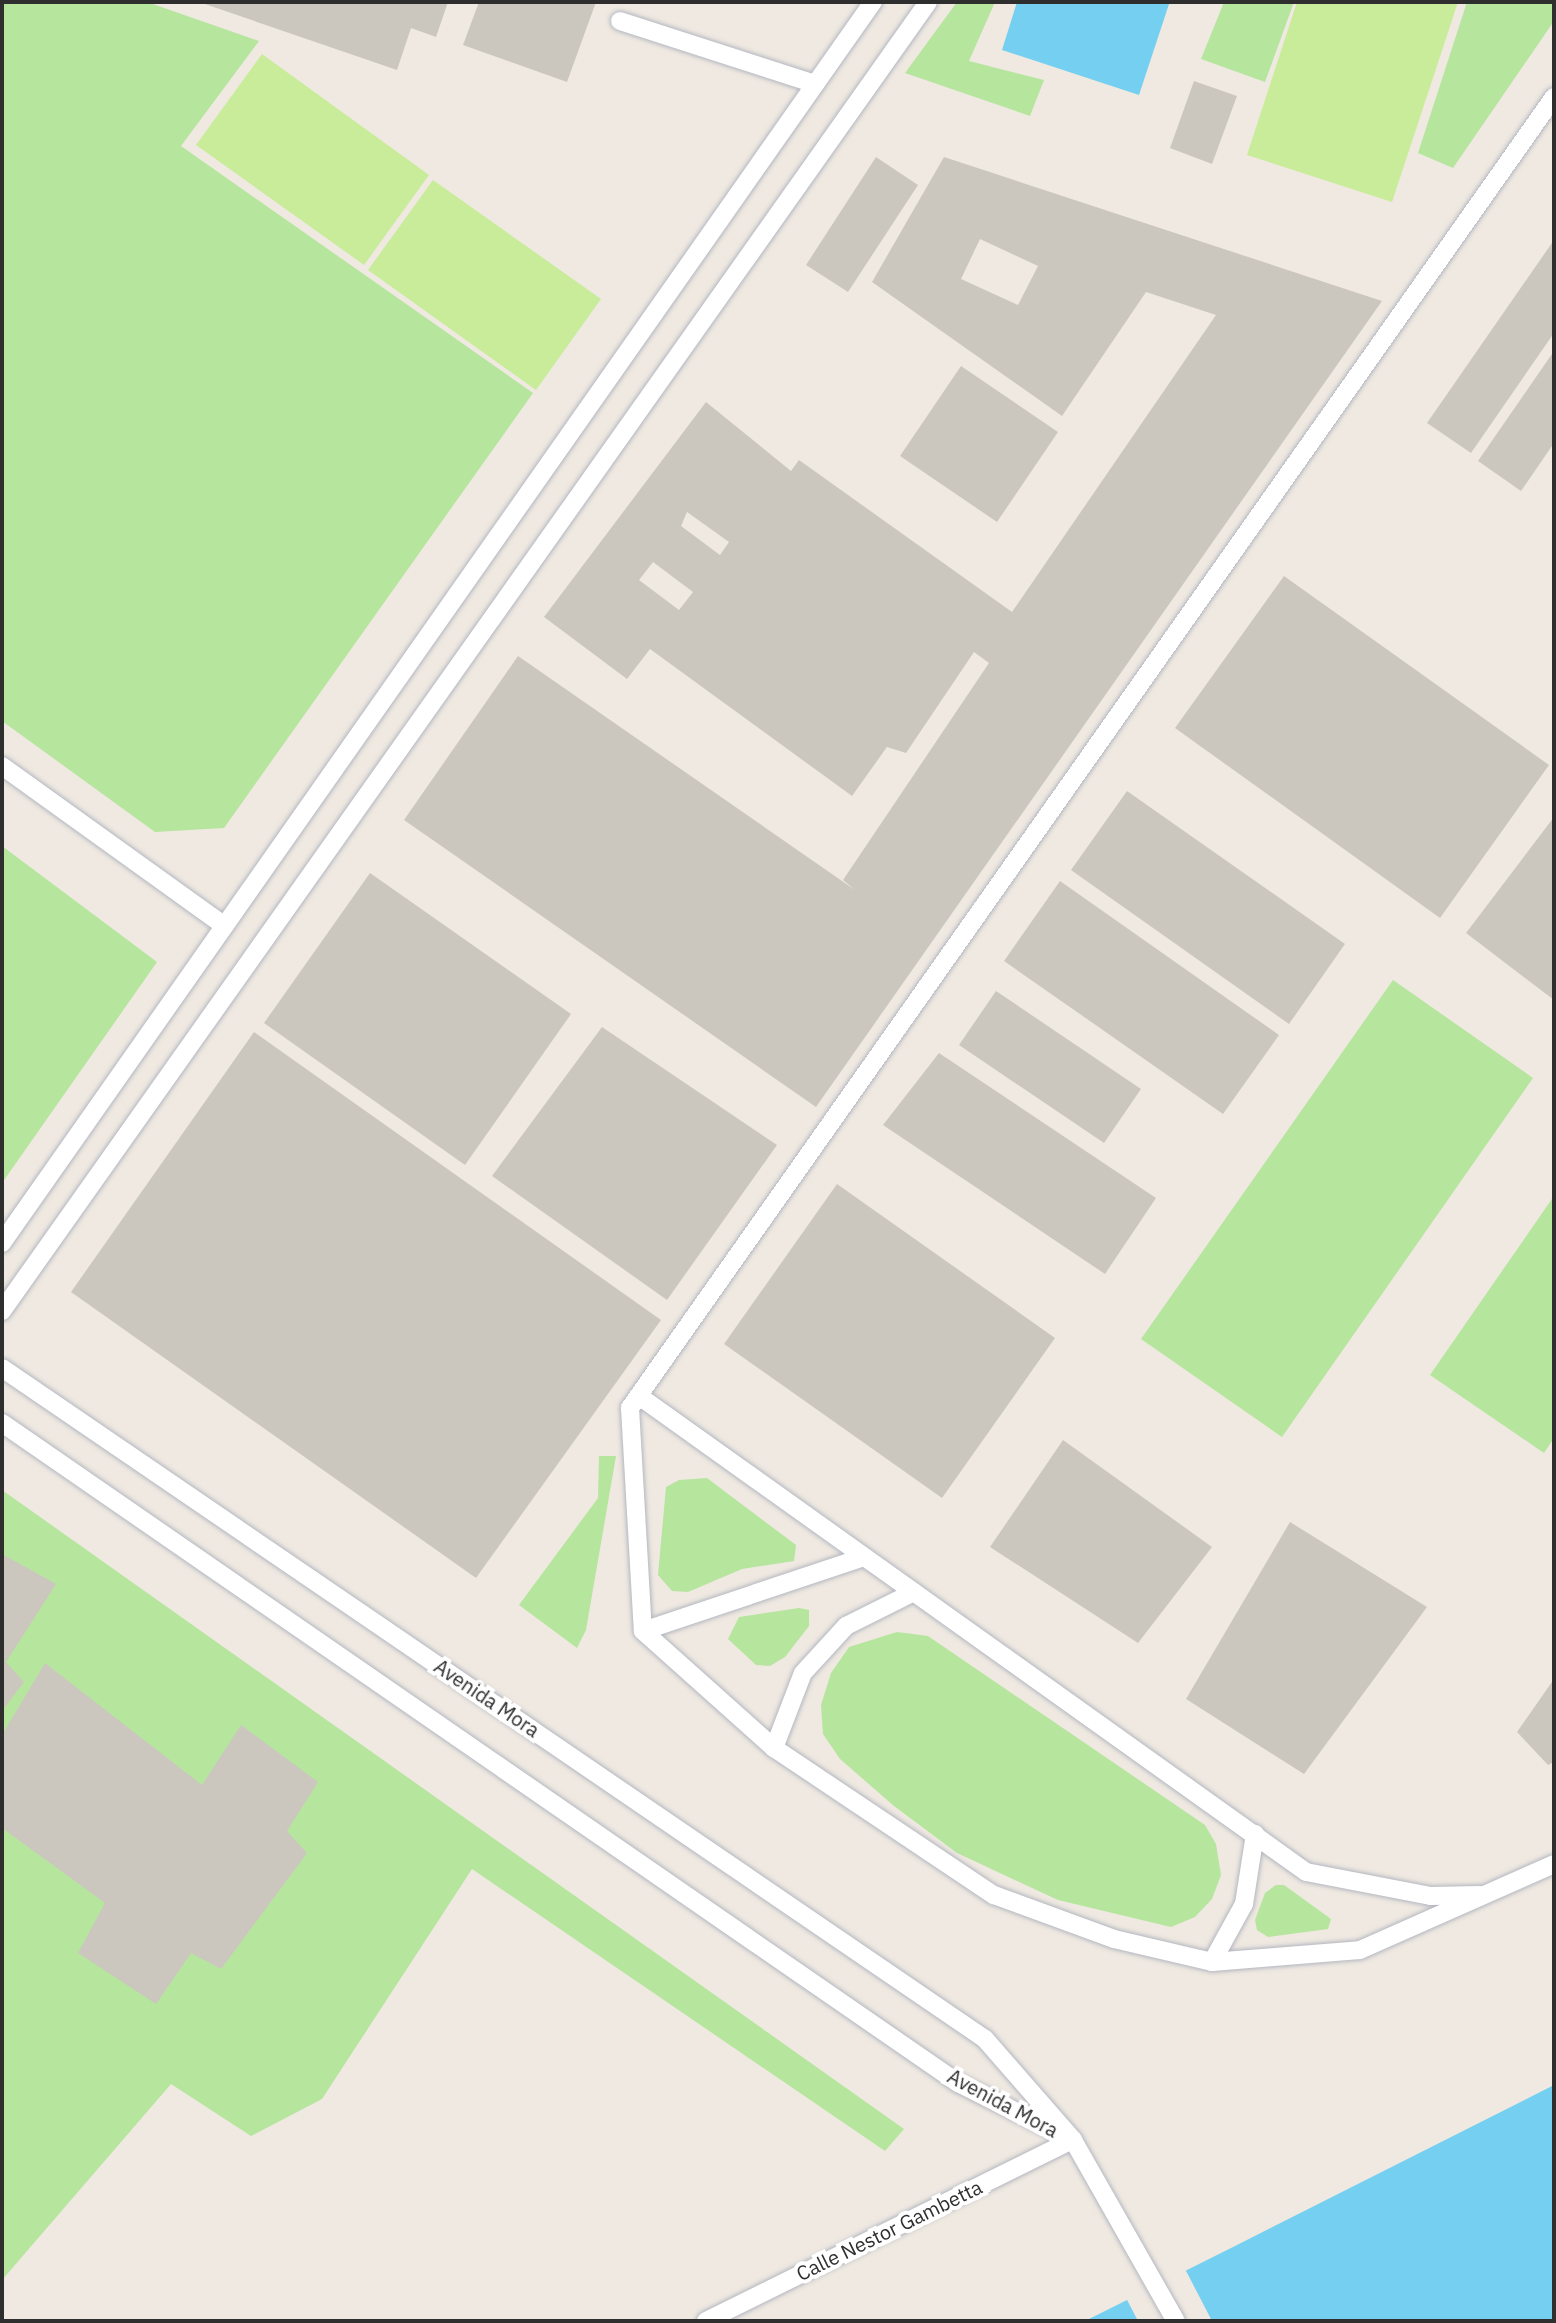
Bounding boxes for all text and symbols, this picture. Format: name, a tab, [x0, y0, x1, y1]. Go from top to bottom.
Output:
street label: Avenida Mora	[430, 1654, 544, 1742]
street label: Avenida Mora	[944, 2064, 1062, 2142]
street label: Calle Nestor Gambetta	[792, 2175, 986, 2285]

